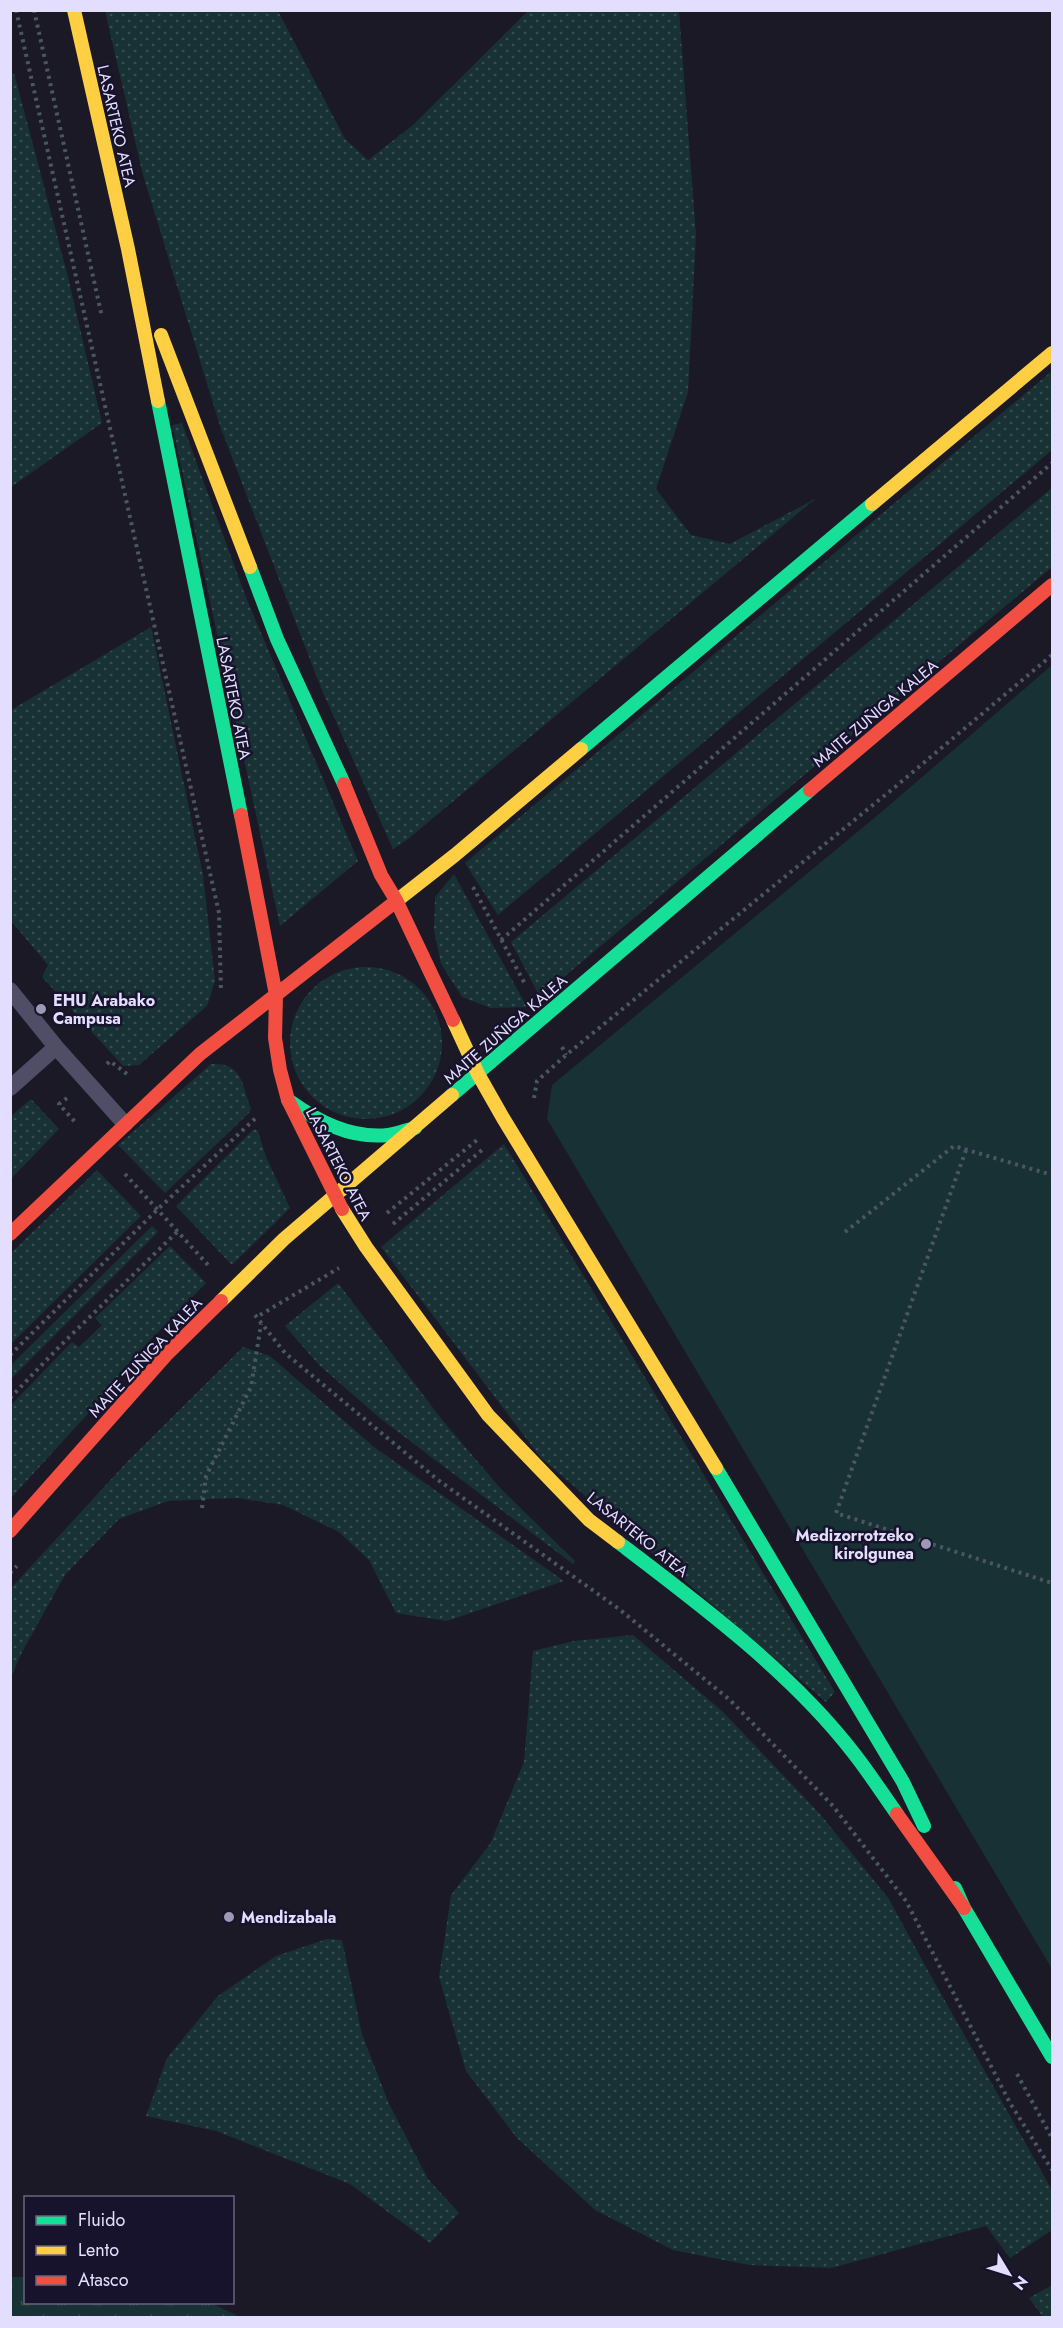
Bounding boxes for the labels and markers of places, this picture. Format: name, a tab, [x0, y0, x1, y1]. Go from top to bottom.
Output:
place label: EHU Arabako Campusa	[53, 989, 155, 1030]
marker: EHU Arabako Campusa	[34, 1002, 48, 1016]
place label: Medizorrotzeko kirolgunea	[796, 1524, 914, 1565]
marker: Medizorrotzeko kirolgunea	[919, 1537, 933, 1551]
place label: Mendizabala	[241, 1906, 336, 1929]
marker: Mendizabala	[222, 1910, 236, 1924]

